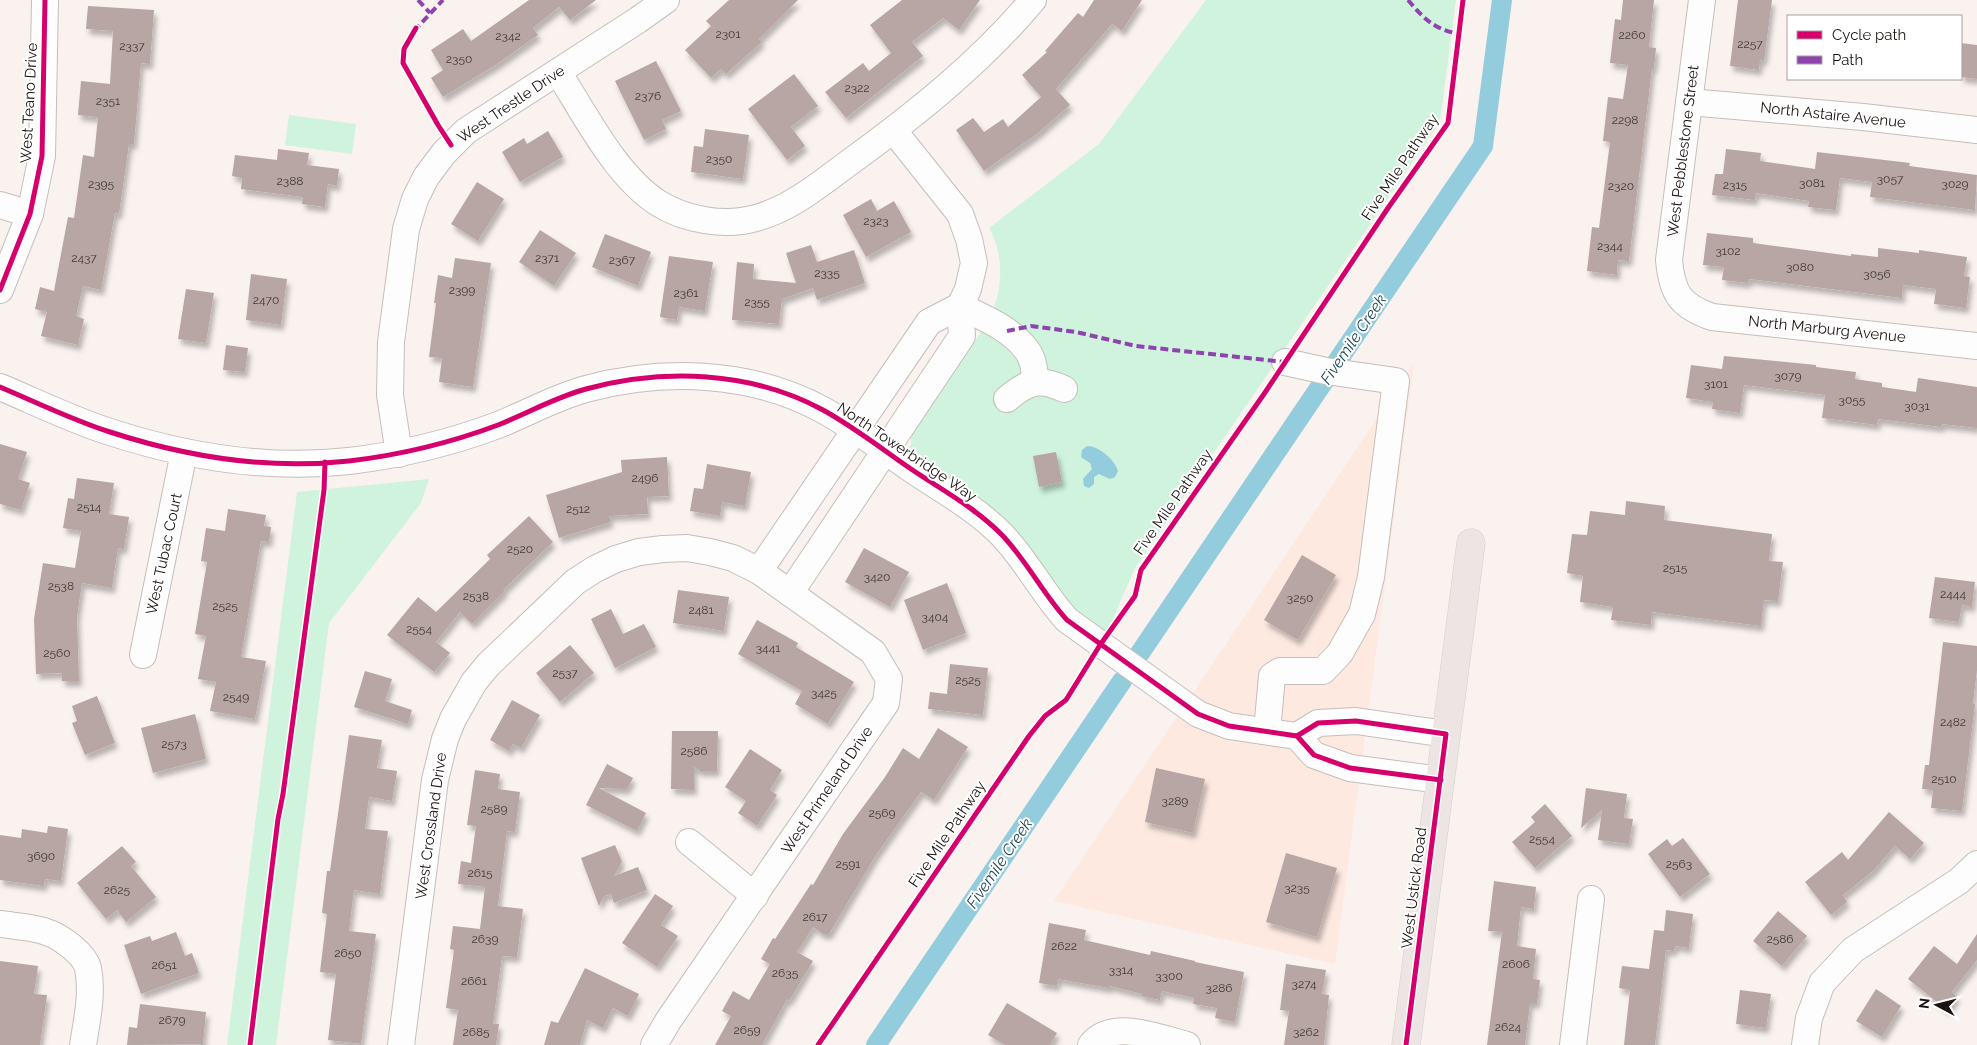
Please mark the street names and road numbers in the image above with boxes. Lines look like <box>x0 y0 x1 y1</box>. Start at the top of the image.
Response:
street label: West Teano Drive <box>17 42 41 164</box>
street label: West Trestle Drive <box>454 61 568 147</box>
street label: West Pebblestone Street <box>1664 64 1702 238</box>
street label: North Astaire Avenue <box>1759 98 1907 132</box>
street label: Five Mile Pathway <box>1358 110 1442 224</box>
street label: North Marburg Avenue <box>1747 312 1907 346</box>
street label: North Towerbridge Way <box>834 399 980 505</box>
street label: Five Mile Pathway <box>1130 446 1216 558</box>
street label: West Tubac Court <box>142 492 186 616</box>
street label: West Primeland Drive <box>778 723 877 857</box>
street label: West Crossland Drive <box>412 751 450 901</box>
street label: Five Mile Pathway <box>905 777 989 891</box>
street label: West Ustick Road <box>1398 826 1430 950</box>

